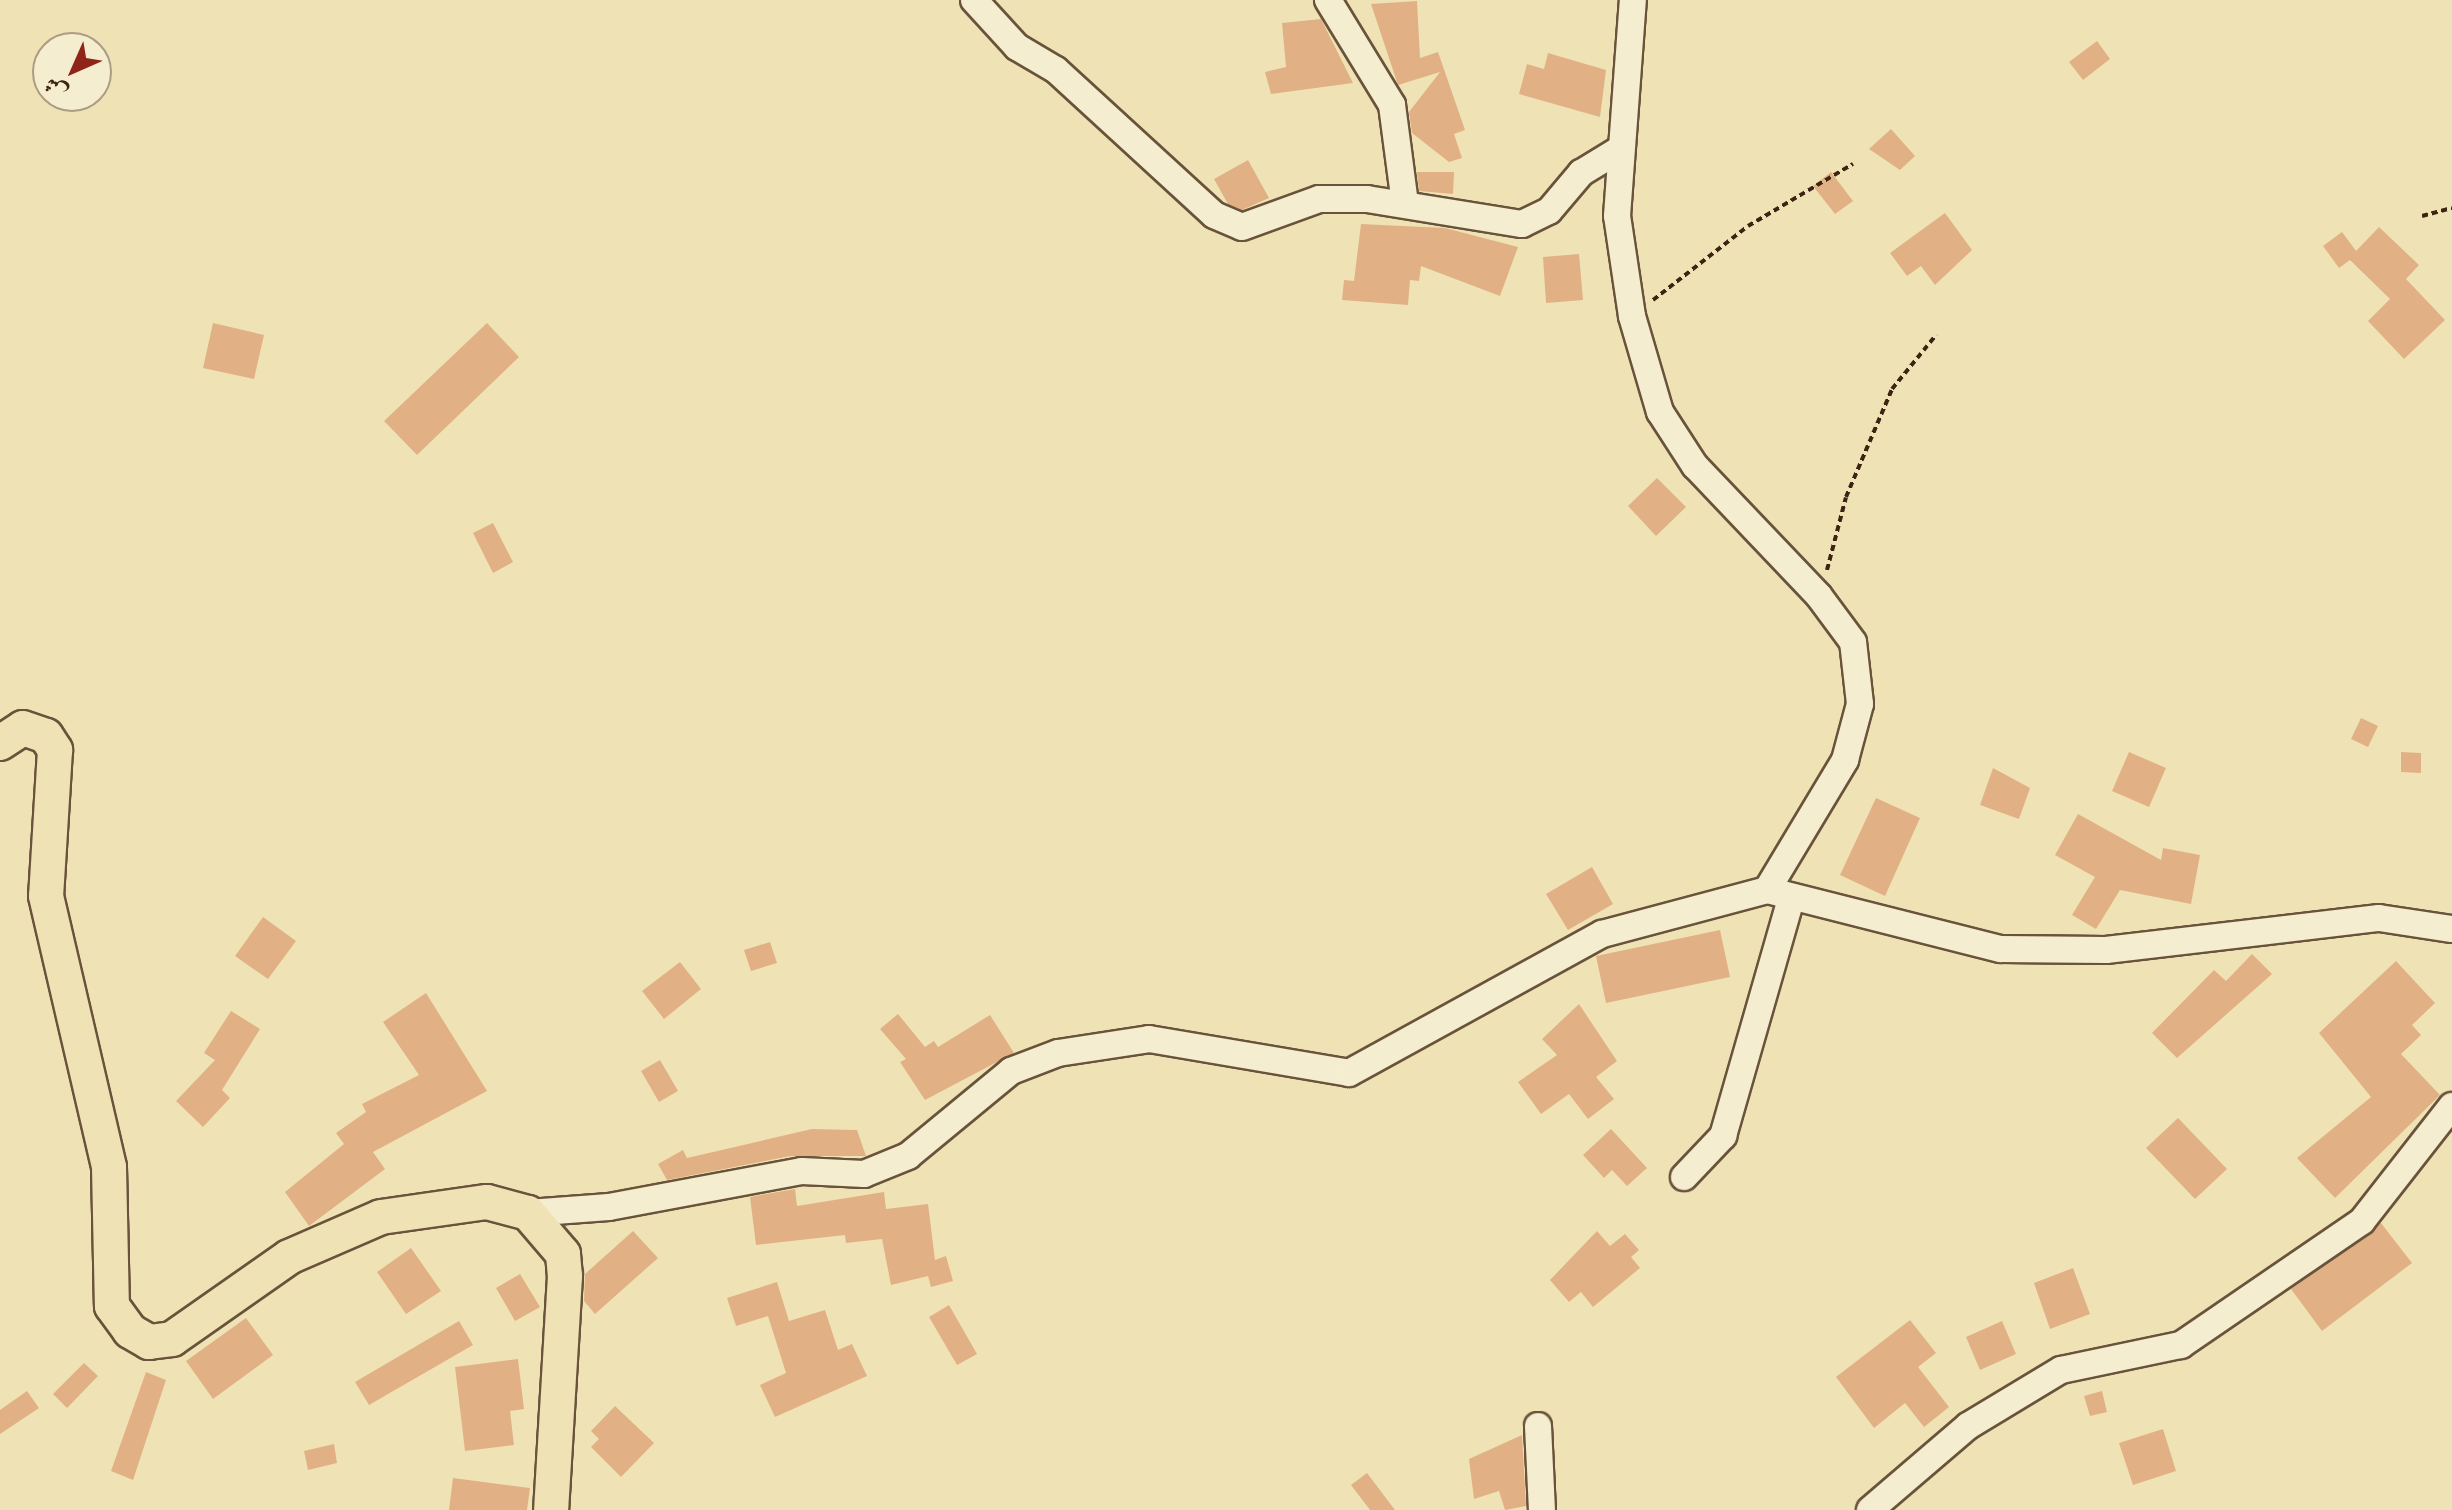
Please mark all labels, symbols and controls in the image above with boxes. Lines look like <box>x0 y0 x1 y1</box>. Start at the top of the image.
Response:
north arrow <box>32 32 112 112</box>
text: ش <box>39 70 74 105</box>

